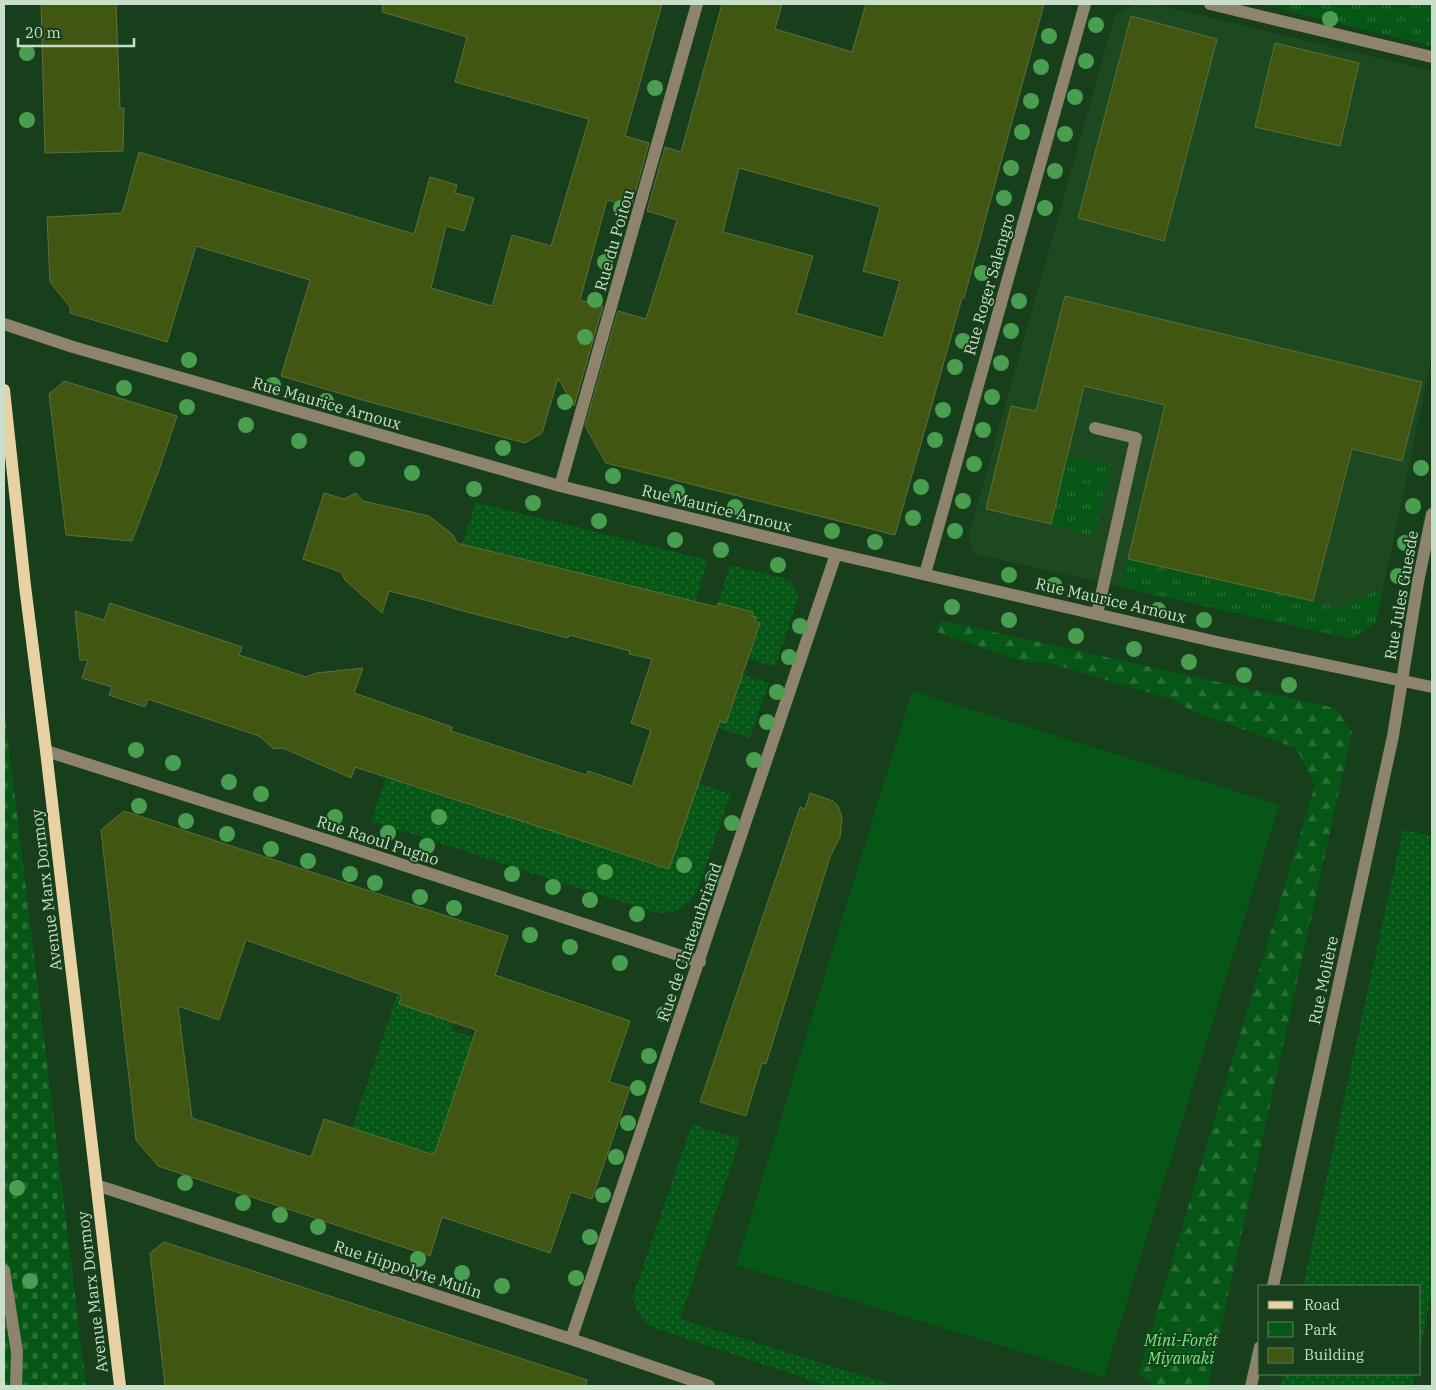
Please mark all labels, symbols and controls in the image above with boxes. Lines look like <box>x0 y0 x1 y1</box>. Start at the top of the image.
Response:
scale bar <box>18 15 134 47</box>
text: 20 m <box>25 23 61 42</box>
street label: Rue du Poitou <box>590 187 638 293</box>
street label: Rue Roger Salengro <box>959 211 1019 357</box>
street label: Rue Maurice Arnoux <box>250 372 404 434</box>
street label: Rue Maurice Arnoux <box>640 480 794 536</box>
street label: Rue Jules Guesde <box>1380 529 1422 661</box>
street label: Rue Maurice Arnoux <box>1034 573 1188 627</box>
street label: Avenue Marx Dormoy <box>26 808 66 972</box>
street label: Rue Raoul Pugno <box>314 811 442 869</box>
street label: Rue de Chateaubriand <box>652 859 726 1024</box>
street label: Rue Molière <box>1304 934 1342 1026</box>
street label: Avenue Marx Dormoy <box>72 1210 112 1374</box>
street label: Rue Hippolyte Mulin <box>331 1236 485 1302</box>
legend <box>1258 1285 1421 1375</box>
text: Road <box>1304 1295 1340 1314</box>
text: Park <box>1304 1320 1337 1339</box>
park label: Mini-Forêt Miyawaki <box>1143 1330 1219 1368</box>
text: Building <box>1304 1345 1364 1364</box>

